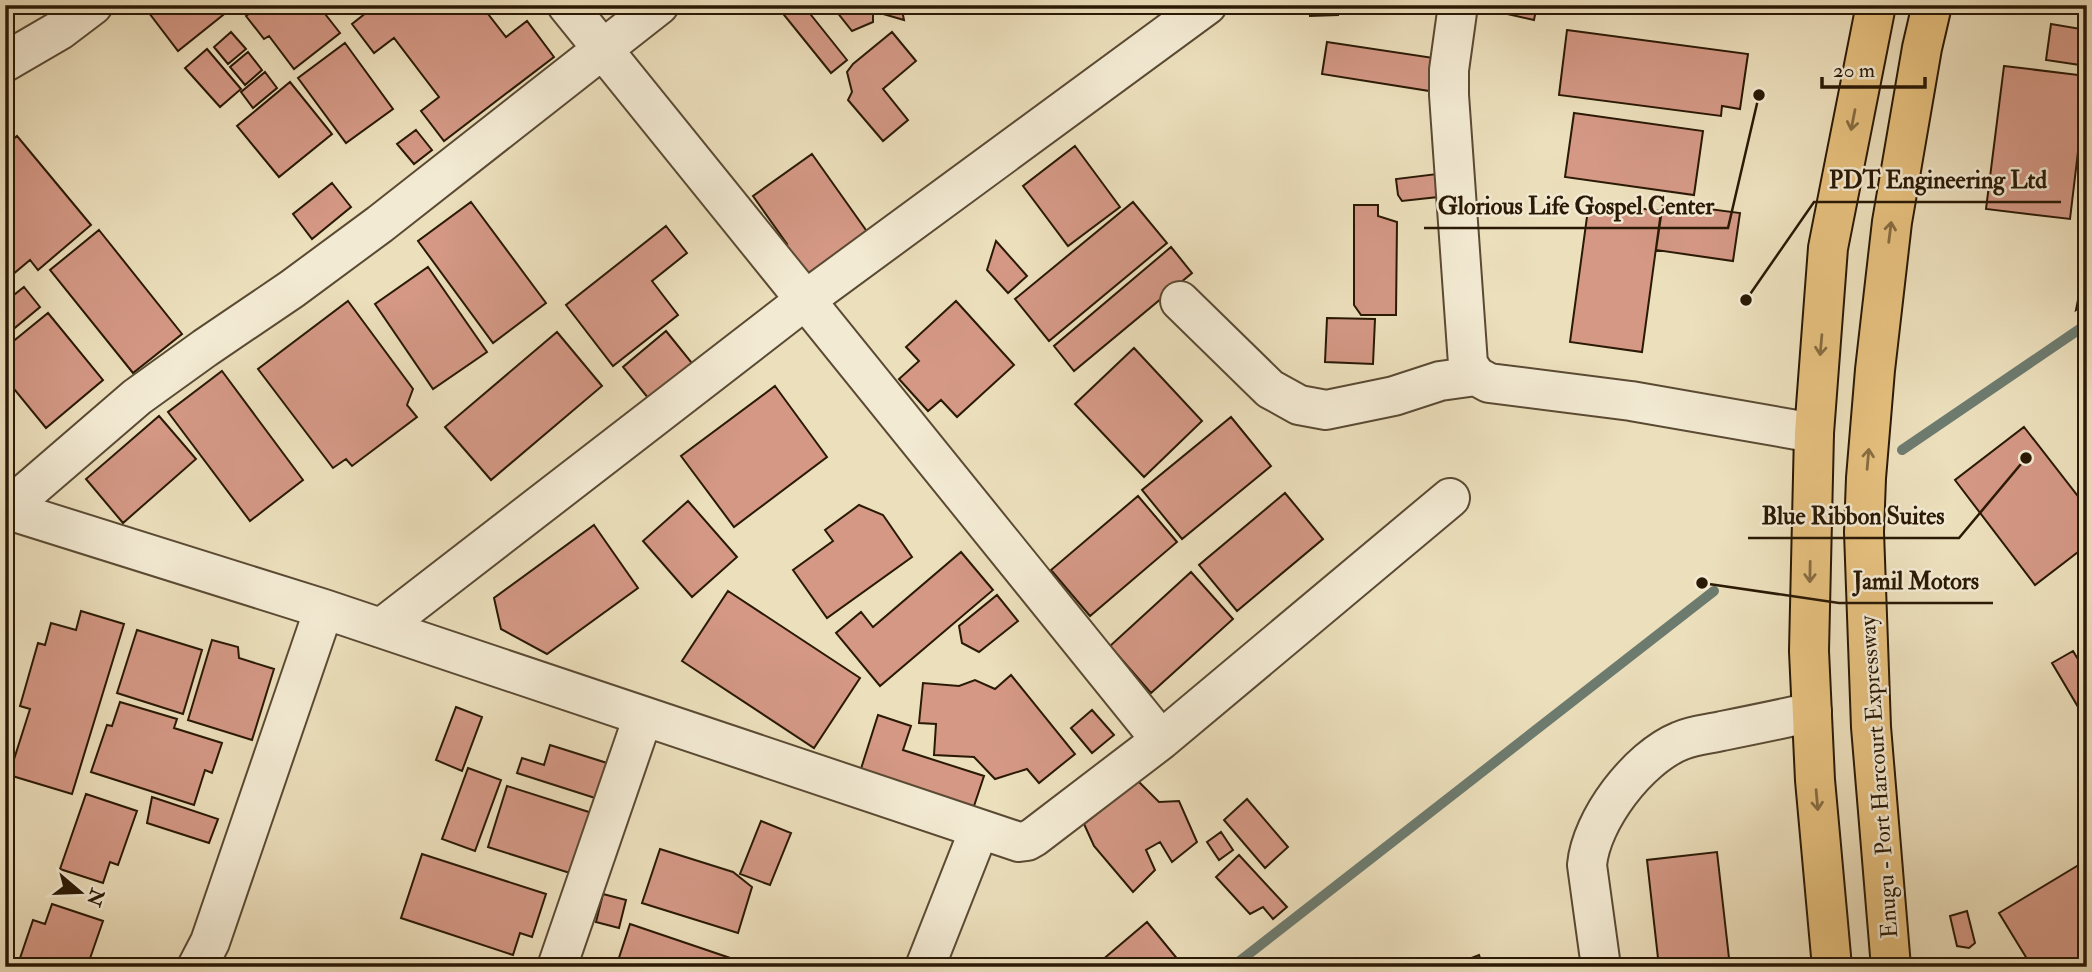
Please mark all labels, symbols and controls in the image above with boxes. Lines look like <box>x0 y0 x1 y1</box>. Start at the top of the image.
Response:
scale bar <box>1822 46 1926 90</box>
text: 20 m <box>1833 57 1875 84</box>
one-way arrow <box>1846 108 1859 131</box>
callout: PDT Engineering Ltd <box>1814 157 2061 202</box>
text: PDT Engineering Ltd <box>1829 165 2047 196</box>
callout: Glorious Life Gospel Center <box>1424 183 1728 228</box>
text: Glorious Life Gospel Center <box>1438 191 1715 222</box>
one-way arrow <box>1884 221 1897 244</box>
one-way arrow <box>1814 333 1827 356</box>
one-way arrow <box>1862 448 1875 470</box>
callout: Blue Ribbon Suites <box>1748 493 1959 538</box>
text: Blue Ribbon Suites <box>1761 501 1945 532</box>
callout: Jamil Motors <box>1839 558 1993 603</box>
one-way arrow <box>1803 561 1817 584</box>
text: Jamil Motors <box>1852 566 1979 597</box>
street label: Enugu - Port Harcourt Expressway <box>1853 614 1905 939</box>
one-way arrow <box>1811 788 1824 810</box>
north arrow <box>46 856 116 926</box>
text: N <box>81 884 110 910</box>

